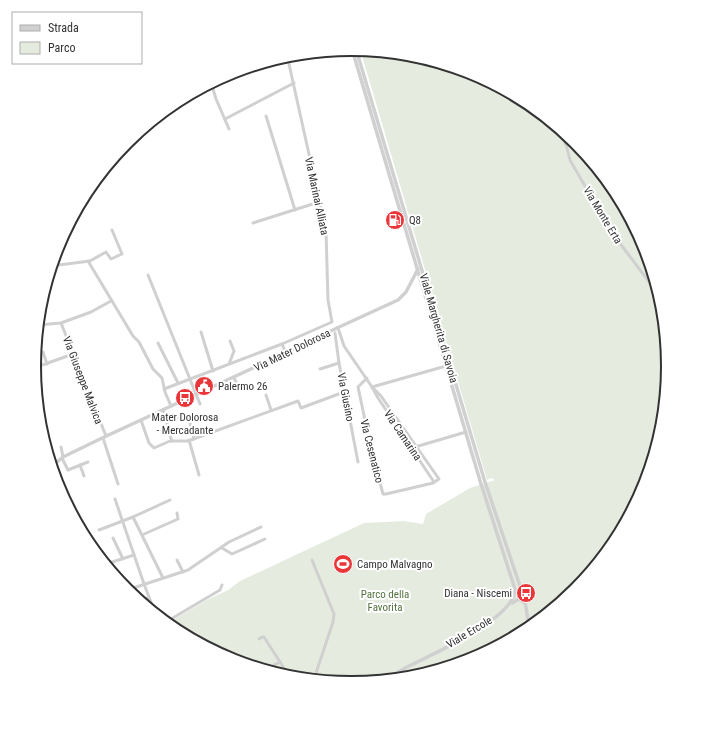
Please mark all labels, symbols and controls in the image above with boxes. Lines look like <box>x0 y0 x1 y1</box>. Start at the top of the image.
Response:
legend <box>12 12 142 64</box>
text: Strada <box>48 21 79 35</box>
text: Parco <box>48 41 75 55</box>
street label: Via Marinai Alliata <box>302 156 331 236</box>
street label: Via Monte Erta <box>580 184 625 246</box>
fuel station icon: Q8 <box>384 209 406 231</box>
place label: Q8 <box>409 214 421 227</box>
street label: Viale Margherita di Savoia <box>417 272 460 384</box>
street label: Via Mater Dolorosa <box>252 326 332 375</box>
street label: Via Giuseppe Malvica <box>60 334 105 426</box>
street label: Via Giusino <box>334 372 357 423</box>
public building icon: Palermo 26 <box>193 375 215 397</box>
place label: Palermo 26 <box>218 380 268 393</box>
bus stop icon: Mater Dolorosa - Mercadante <box>174 387 196 409</box>
street label: Via Camarina <box>381 408 424 463</box>
place label: Mater Dolorosa - Mercadante <box>152 411 218 437</box>
street label: Via Cesenatico <box>357 418 386 485</box>
sports icon: Campo Malvagno <box>332 553 354 575</box>
place label: Campo Malvagno <box>357 558 433 571</box>
bus stop icon: Diana - Niscemi <box>515 582 537 604</box>
place label: Diana - Niscemi <box>444 587 512 600</box>
park label: Parco della Favorita <box>361 588 409 614</box>
street label: Viale Ercole <box>444 614 495 651</box>

